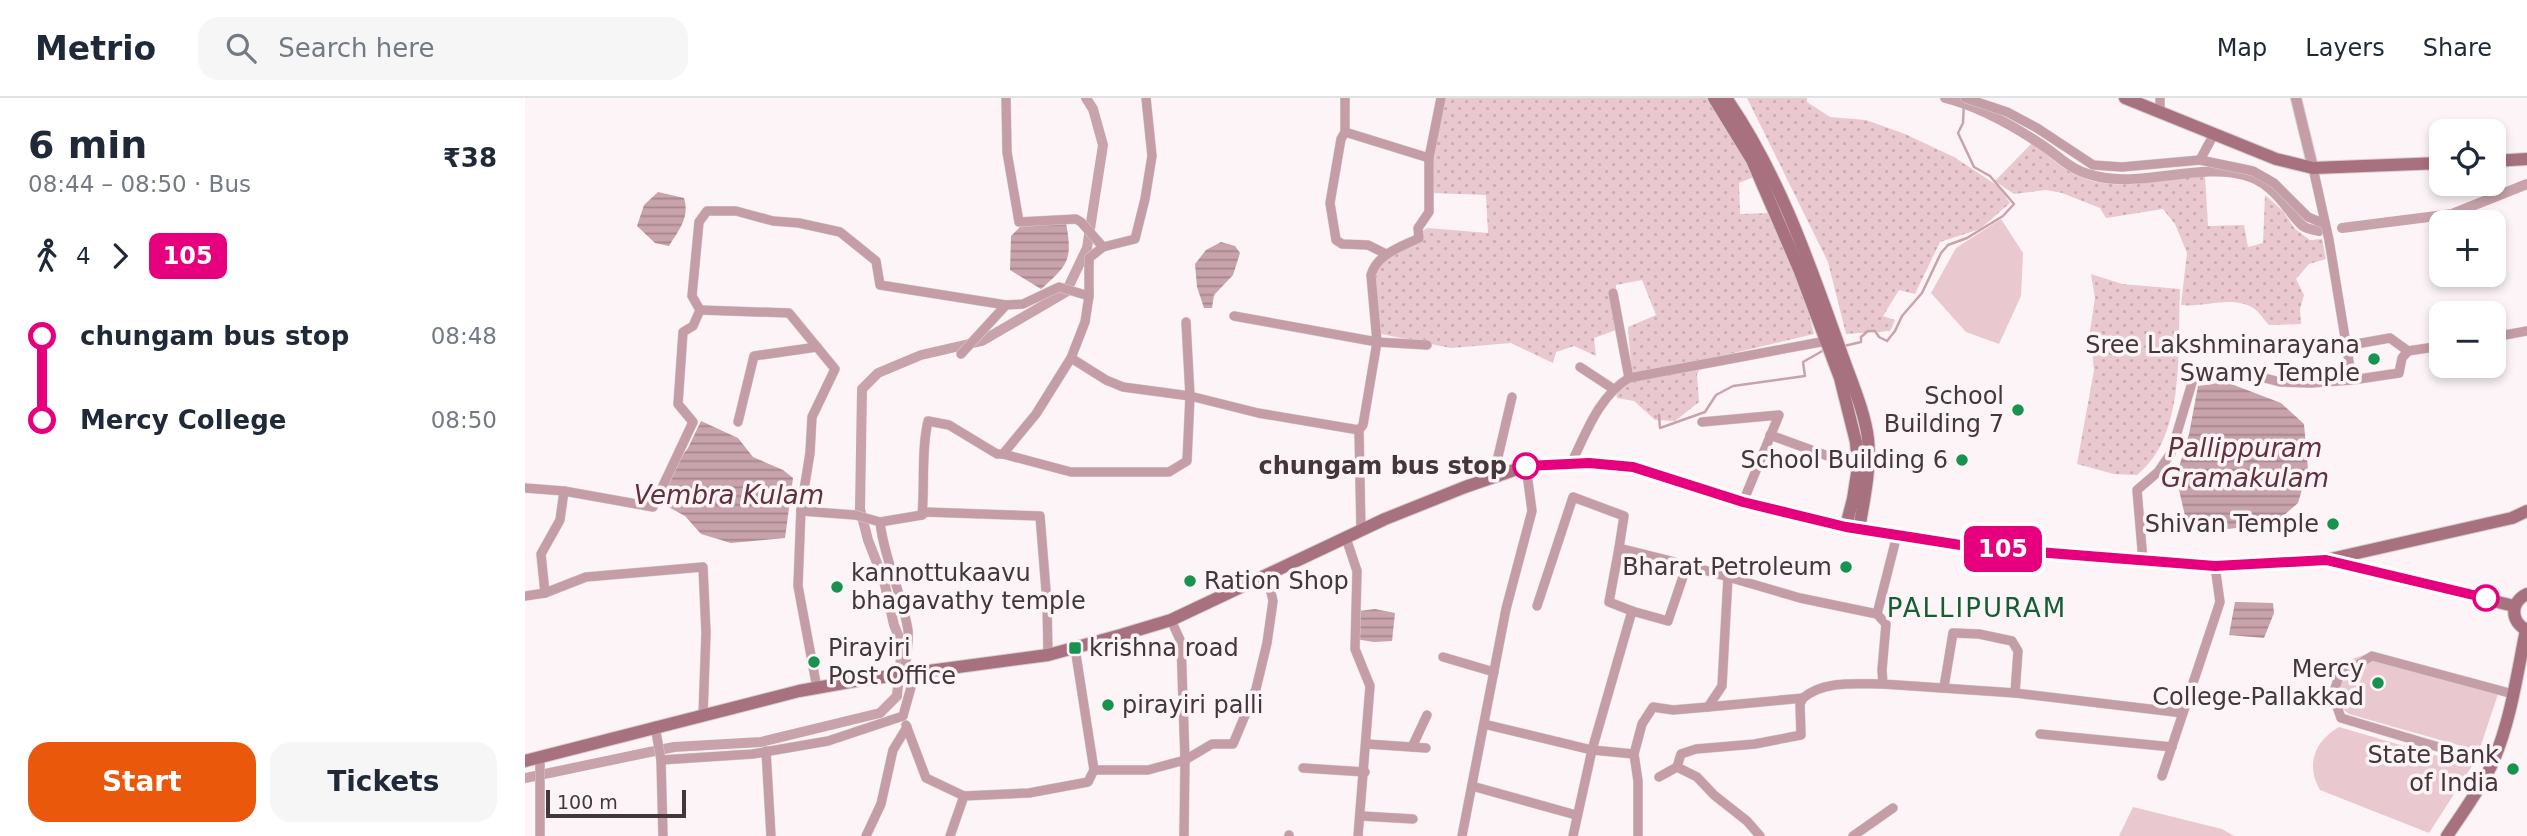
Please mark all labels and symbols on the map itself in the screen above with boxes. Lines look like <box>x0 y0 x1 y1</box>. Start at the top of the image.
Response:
place label: Sree Lakshminarayana Swamy Temple <box>2085 331 2360 387</box>
marker: Sree Lakshminarayana Swamy Temple <box>2366 351 2382 367</box>
place label: School Building 7 <box>1884 382 2004 438</box>
marker: School Building 7 <box>2010 402 2026 418</box>
water label: Pallippuram Gramakulam <box>2161 433 2329 493</box>
place label: School Building 6 <box>1740 446 1948 474</box>
place label: chungam bus stop <box>1258 452 1507 480</box>
marker: School Building 6 <box>1954 452 1970 468</box>
marker: chungam bus stop <box>1513 453 1539 479</box>
water label: Vembra Kulam <box>634 480 824 510</box>
place label: Shivan Temple <box>2145 510 2319 538</box>
marker: Shivan Temple <box>2325 516 2341 532</box>
line badge: 105 <box>1963 526 2043 572</box>
place label: Bharat Petroleum <box>1622 553 1832 581</box>
place label: kannottukaavu bhagavathy temple <box>851 559 1086 615</box>
marker: Bharat Petroleum <box>1838 559 1854 575</box>
place label: Ration Shop <box>1204 567 1349 595</box>
marker: Ration Shop <box>1182 573 1198 589</box>
marker: kannottukaavu bhagavathy temple <box>829 579 845 595</box>
unlabelled marker <box>2473 585 2499 611</box>
district label: PALLIPURAM <box>1887 593 2067 623</box>
place label: Pirayiri Post Office <box>828 634 956 690</box>
place label: krishna road <box>1089 634 1239 662</box>
marker: krishna road <box>1067 640 1083 656</box>
marker: Pirayiri Post Office <box>806 654 822 670</box>
place label: Mercy College-Pallakkad <box>2152 655 2364 711</box>
marker: Mercy College-Pallakkad <box>2370 675 2386 691</box>
place label: pirayiri palli <box>1122 691 1263 719</box>
marker: pirayiri palli <box>1100 697 1116 713</box>
place label: State Bank of India <box>2368 741 2499 797</box>
marker: State Bank of India <box>2505 761 2521 777</box>
scale bar <box>546 787 686 819</box>

